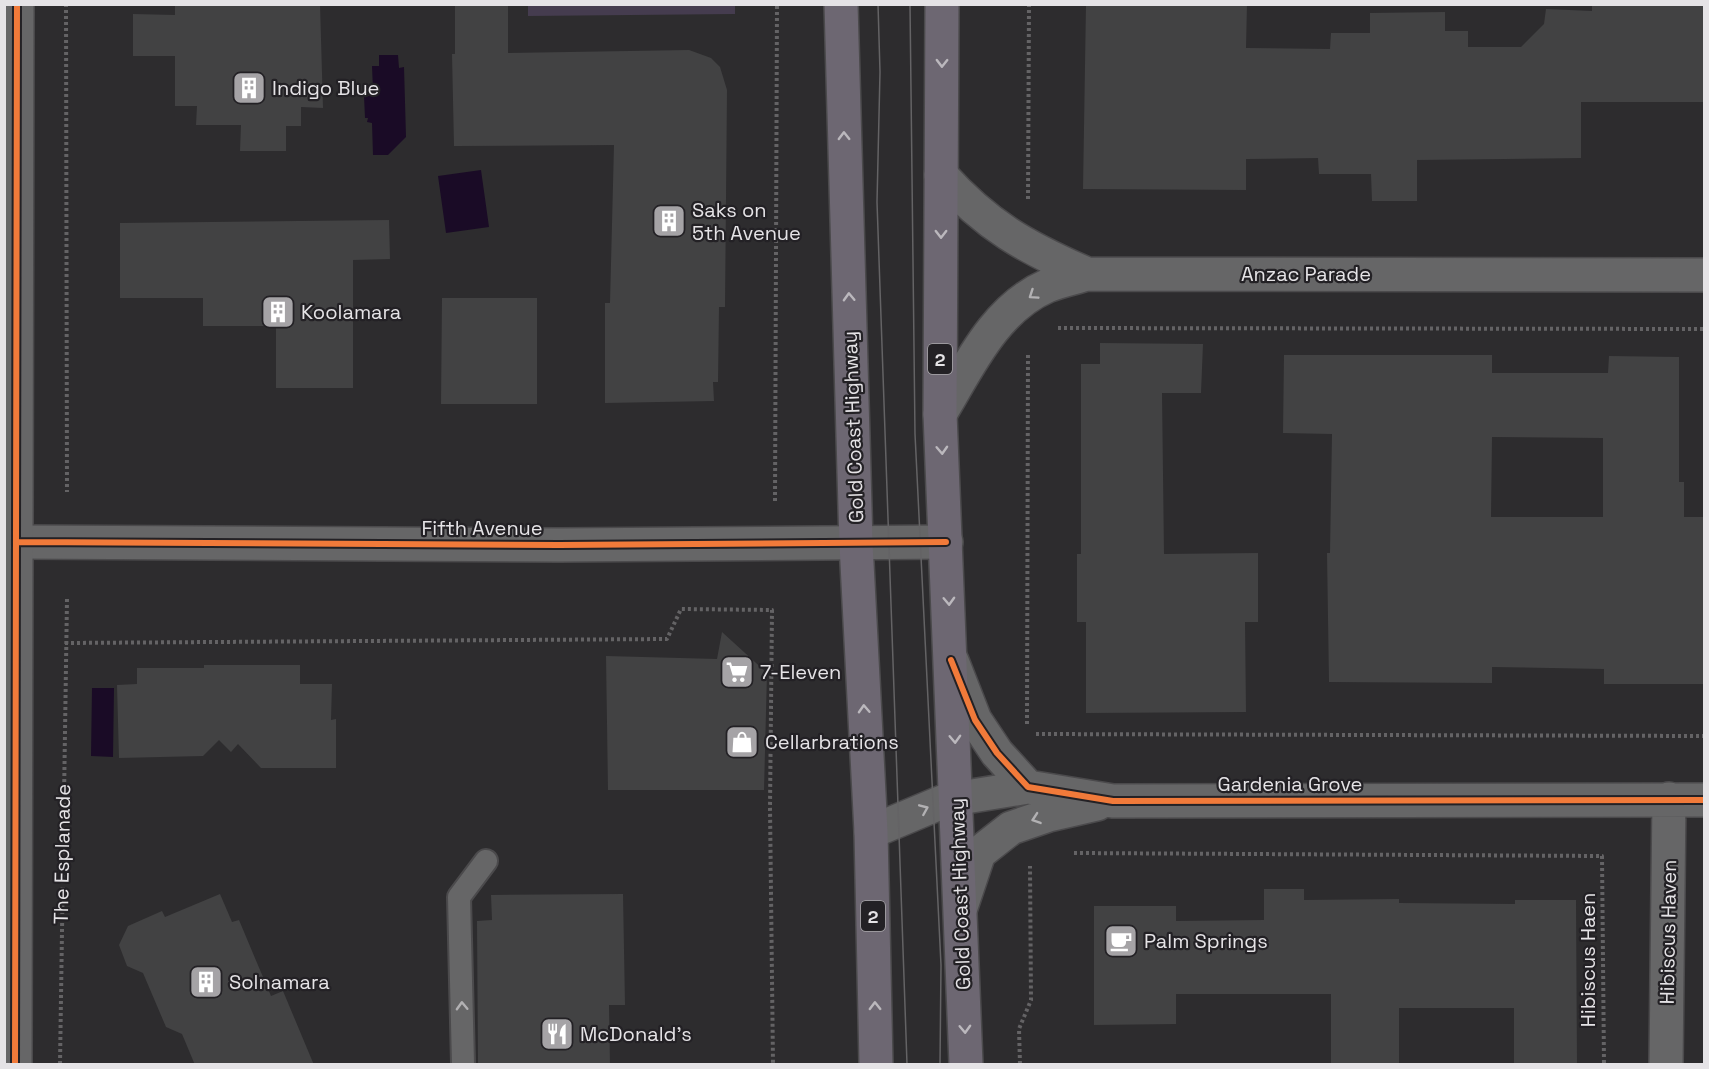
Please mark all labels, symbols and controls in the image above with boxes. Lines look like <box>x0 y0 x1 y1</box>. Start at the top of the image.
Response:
one-way arrow <box>936 58 948 67</box>
building icon: Indigo Blue <box>231 70 267 106</box>
place label: Indigo Blue <box>272 75 379 101</box>
one-way arrow <box>838 132 850 141</box>
place label: Saks on 5th Avenue <box>692 197 801 246</box>
building icon: Saks on 5th Avenue <box>651 203 687 239</box>
one-way arrow <box>935 229 947 238</box>
street label: Anzac Parade <box>1241 261 1371 287</box>
one-way arrow <box>1029 288 1040 299</box>
one-way arrow <box>842 292 855 301</box>
building icon: Koolamara <box>260 294 296 330</box>
place label: Koolamara <box>301 299 401 325</box>
street label: Gold Coast Highway <box>837 331 869 523</box>
road number: 2 <box>928 344 952 374</box>
one-way arrow <box>935 445 948 454</box>
street label: Fifth Avenue <box>421 515 543 541</box>
one-way arrow <box>942 596 955 605</box>
supermarket icon: 7-Eleven <box>719 654 755 690</box>
place label: 7-Eleven <box>760 659 841 685</box>
one-way arrow <box>858 705 871 714</box>
shop icon: Cellarbrations <box>724 724 760 760</box>
place label: Cellarbrations <box>765 729 899 755</box>
one-way arrow <box>948 735 961 744</box>
street label: Gardenia Grove <box>1218 771 1362 797</box>
street label: The Esplanade <box>48 784 76 924</box>
street label: Gold Coast Highway <box>944 798 976 990</box>
one-way arrow <box>918 804 929 816</box>
one-way arrow <box>1031 812 1042 825</box>
street label: Hibiscus Haven <box>1654 859 1682 1005</box>
street label: Hibiscus Haen <box>1575 893 1601 1027</box>
road number: 2 <box>861 901 885 931</box>
cafe icon: Palm Springs <box>1103 923 1139 959</box>
place label: Palm Springs <box>1144 928 1268 954</box>
building icon: Solnamara <box>188 964 224 1000</box>
place label: Solnamara <box>229 969 330 995</box>
one-way arrow <box>456 1002 468 1011</box>
one-way arrow <box>869 1002 881 1011</box>
restaurant icon: McDonald's <box>539 1016 575 1052</box>
place label: McDonald's <box>580 1021 692 1047</box>
one-way arrow <box>959 1024 971 1033</box>

